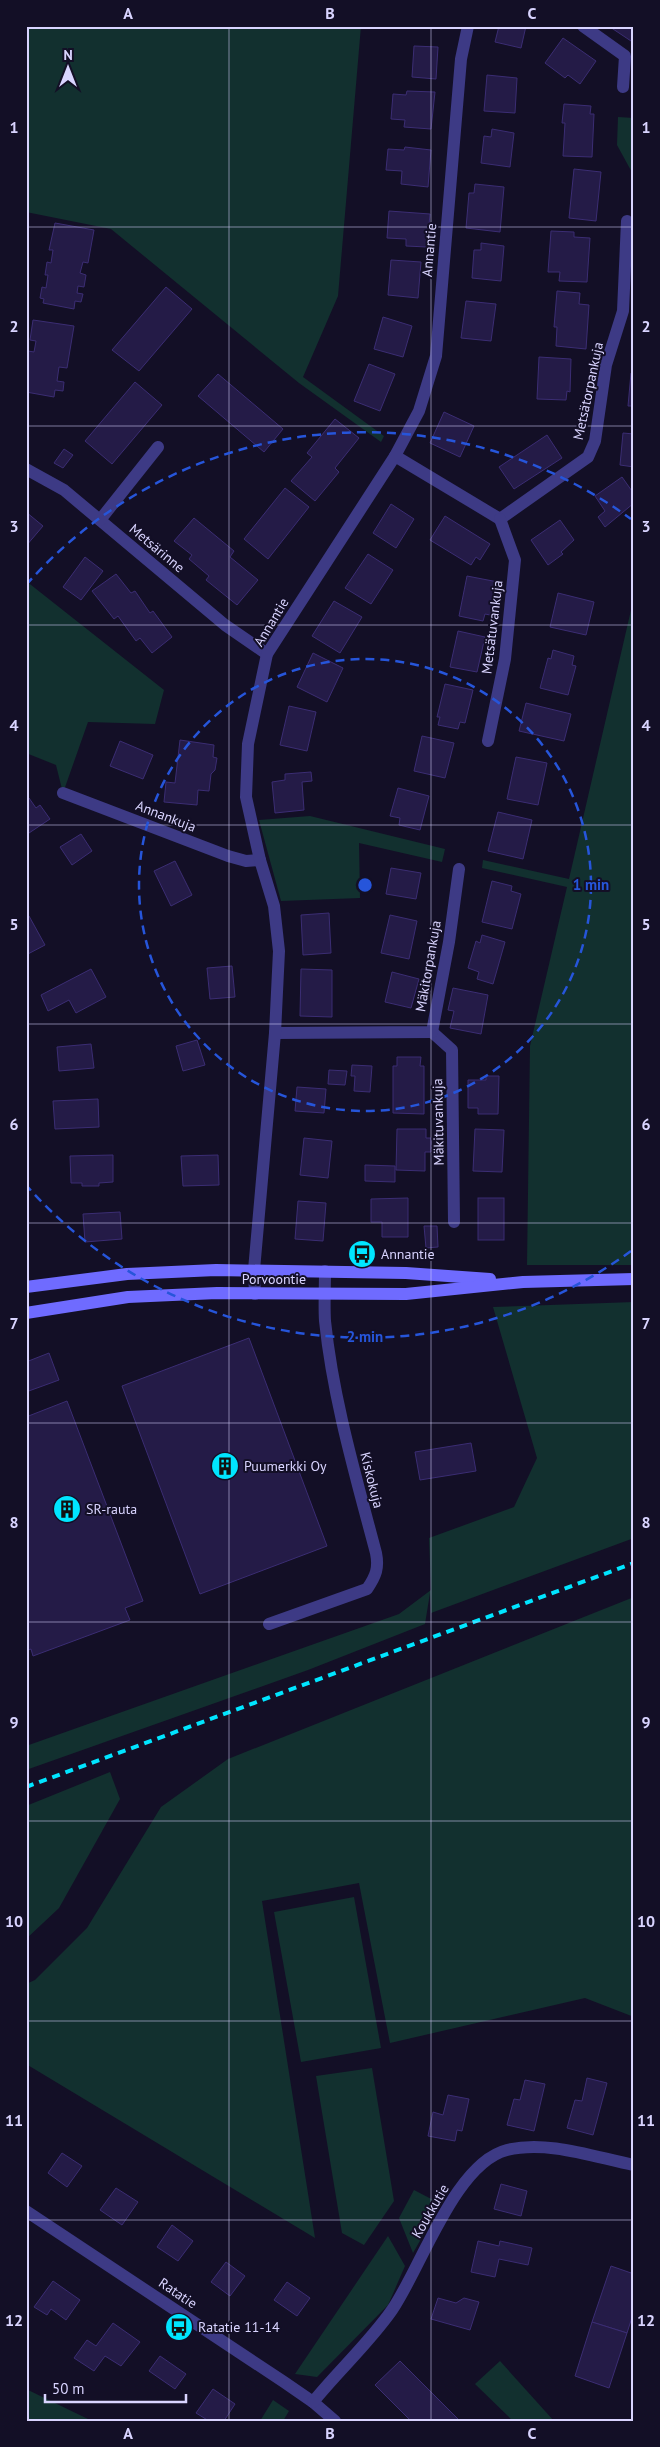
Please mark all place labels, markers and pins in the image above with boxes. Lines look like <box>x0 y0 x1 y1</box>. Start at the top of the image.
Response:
centre of rings <box>356 876 374 894</box>
bus stop icon: Annantie <box>347 1239 377 1269</box>
place label: Annantie <box>381 1245 435 1263</box>
building icon: Puumerkki Oy <box>210 1451 240 1481</box>
place label: Puumerkki Oy <box>244 1457 327 1475</box>
building icon: SR-rauta <box>52 1494 82 1524</box>
place label: SR-rauta <box>86 1500 137 1518</box>
bus stop icon: Ratatie 11-14 <box>164 2312 194 2342</box>
place label: Ratatie 11-14 <box>198 2318 280 2336</box>

